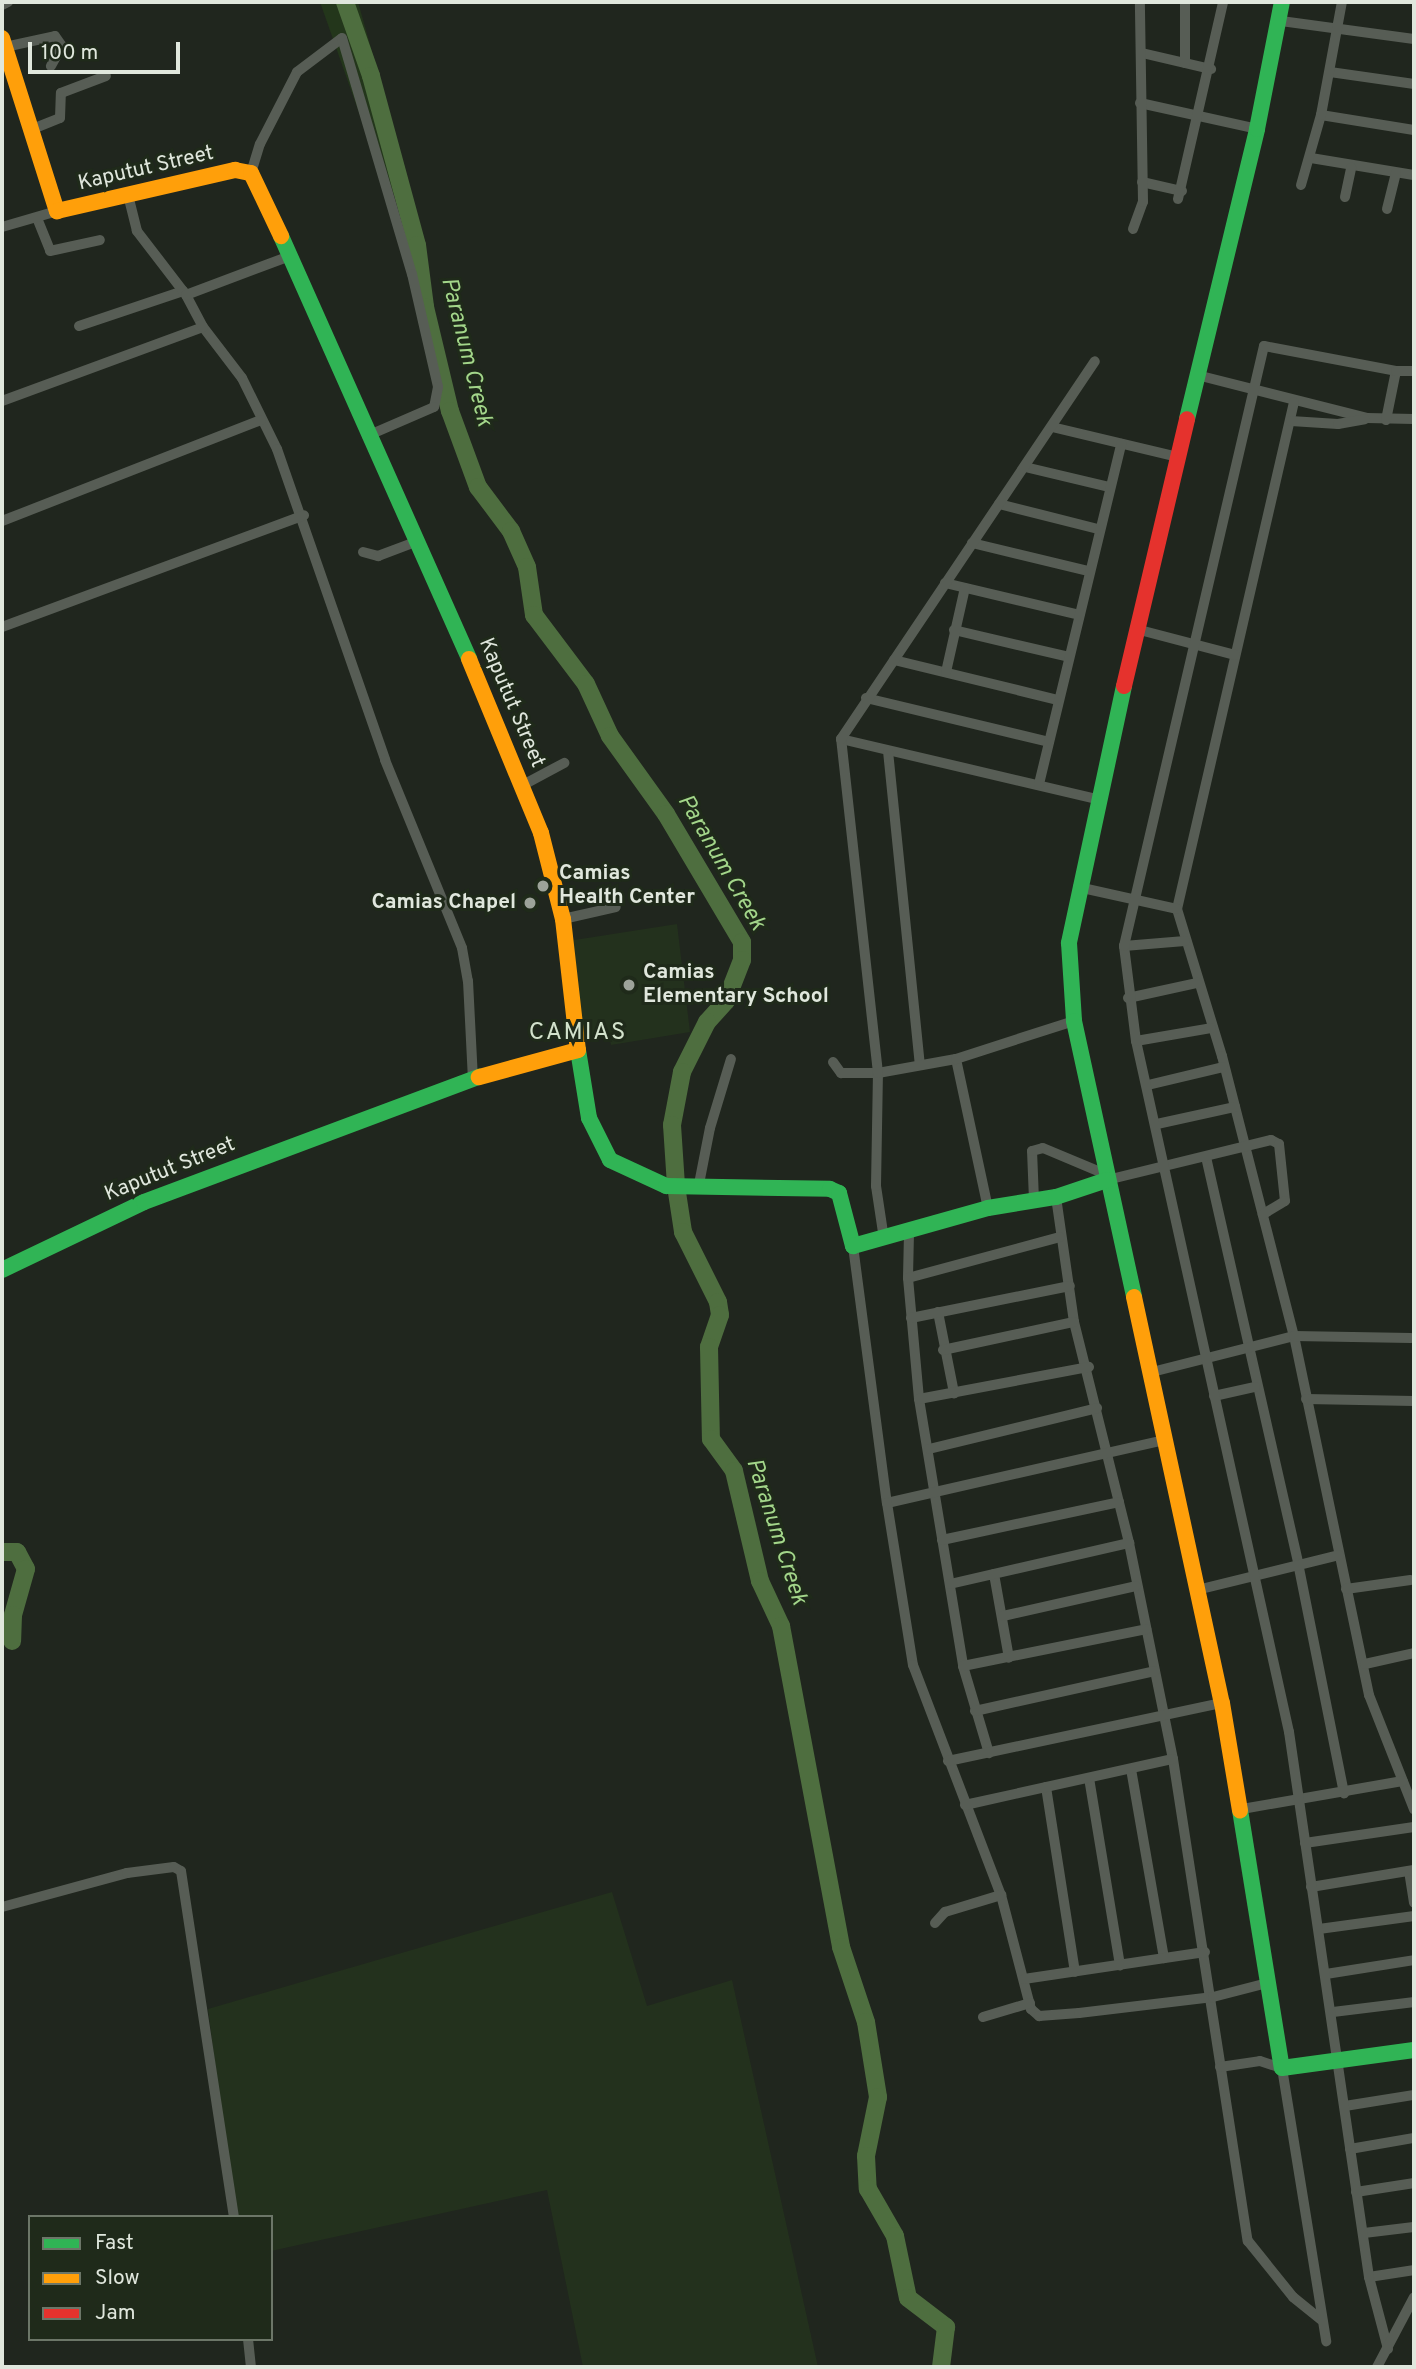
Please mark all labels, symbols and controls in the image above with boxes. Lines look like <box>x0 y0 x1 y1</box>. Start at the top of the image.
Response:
scale bar <box>32 28 184 72</box>
text: 100 m <box>41 40 98 67</box>
street label: Kaputut Street <box>76 141 216 197</box>
water label: Paranum Creek <box>433 275 497 429</box>
street label: Kaputut Street <box>472 634 550 772</box>
water label: Paranum Creek <box>670 790 770 936</box>
place label: Camias Health Center <box>559 861 695 911</box>
marker: Camias Health Center <box>533 876 553 896</box>
place label: Camias Chapel <box>371 890 516 916</box>
marker: Camias Chapel <box>522 895 538 911</box>
place label: Camias Elementary School <box>643 960 829 1010</box>
marker: Camias Elementary School <box>621 977 637 993</box>
district label: CAMIAS <box>529 1020 627 1048</box>
street label: Kaputut Street <box>101 1132 239 1208</box>
water label: Paranum Creek <box>738 1455 812 1609</box>
legend <box>28 2215 273 2341</box>
text: Fast <box>95 2230 134 2257</box>
text: Slow <box>95 2265 140 2292</box>
text: Jam <box>95 2300 136 2327</box>

